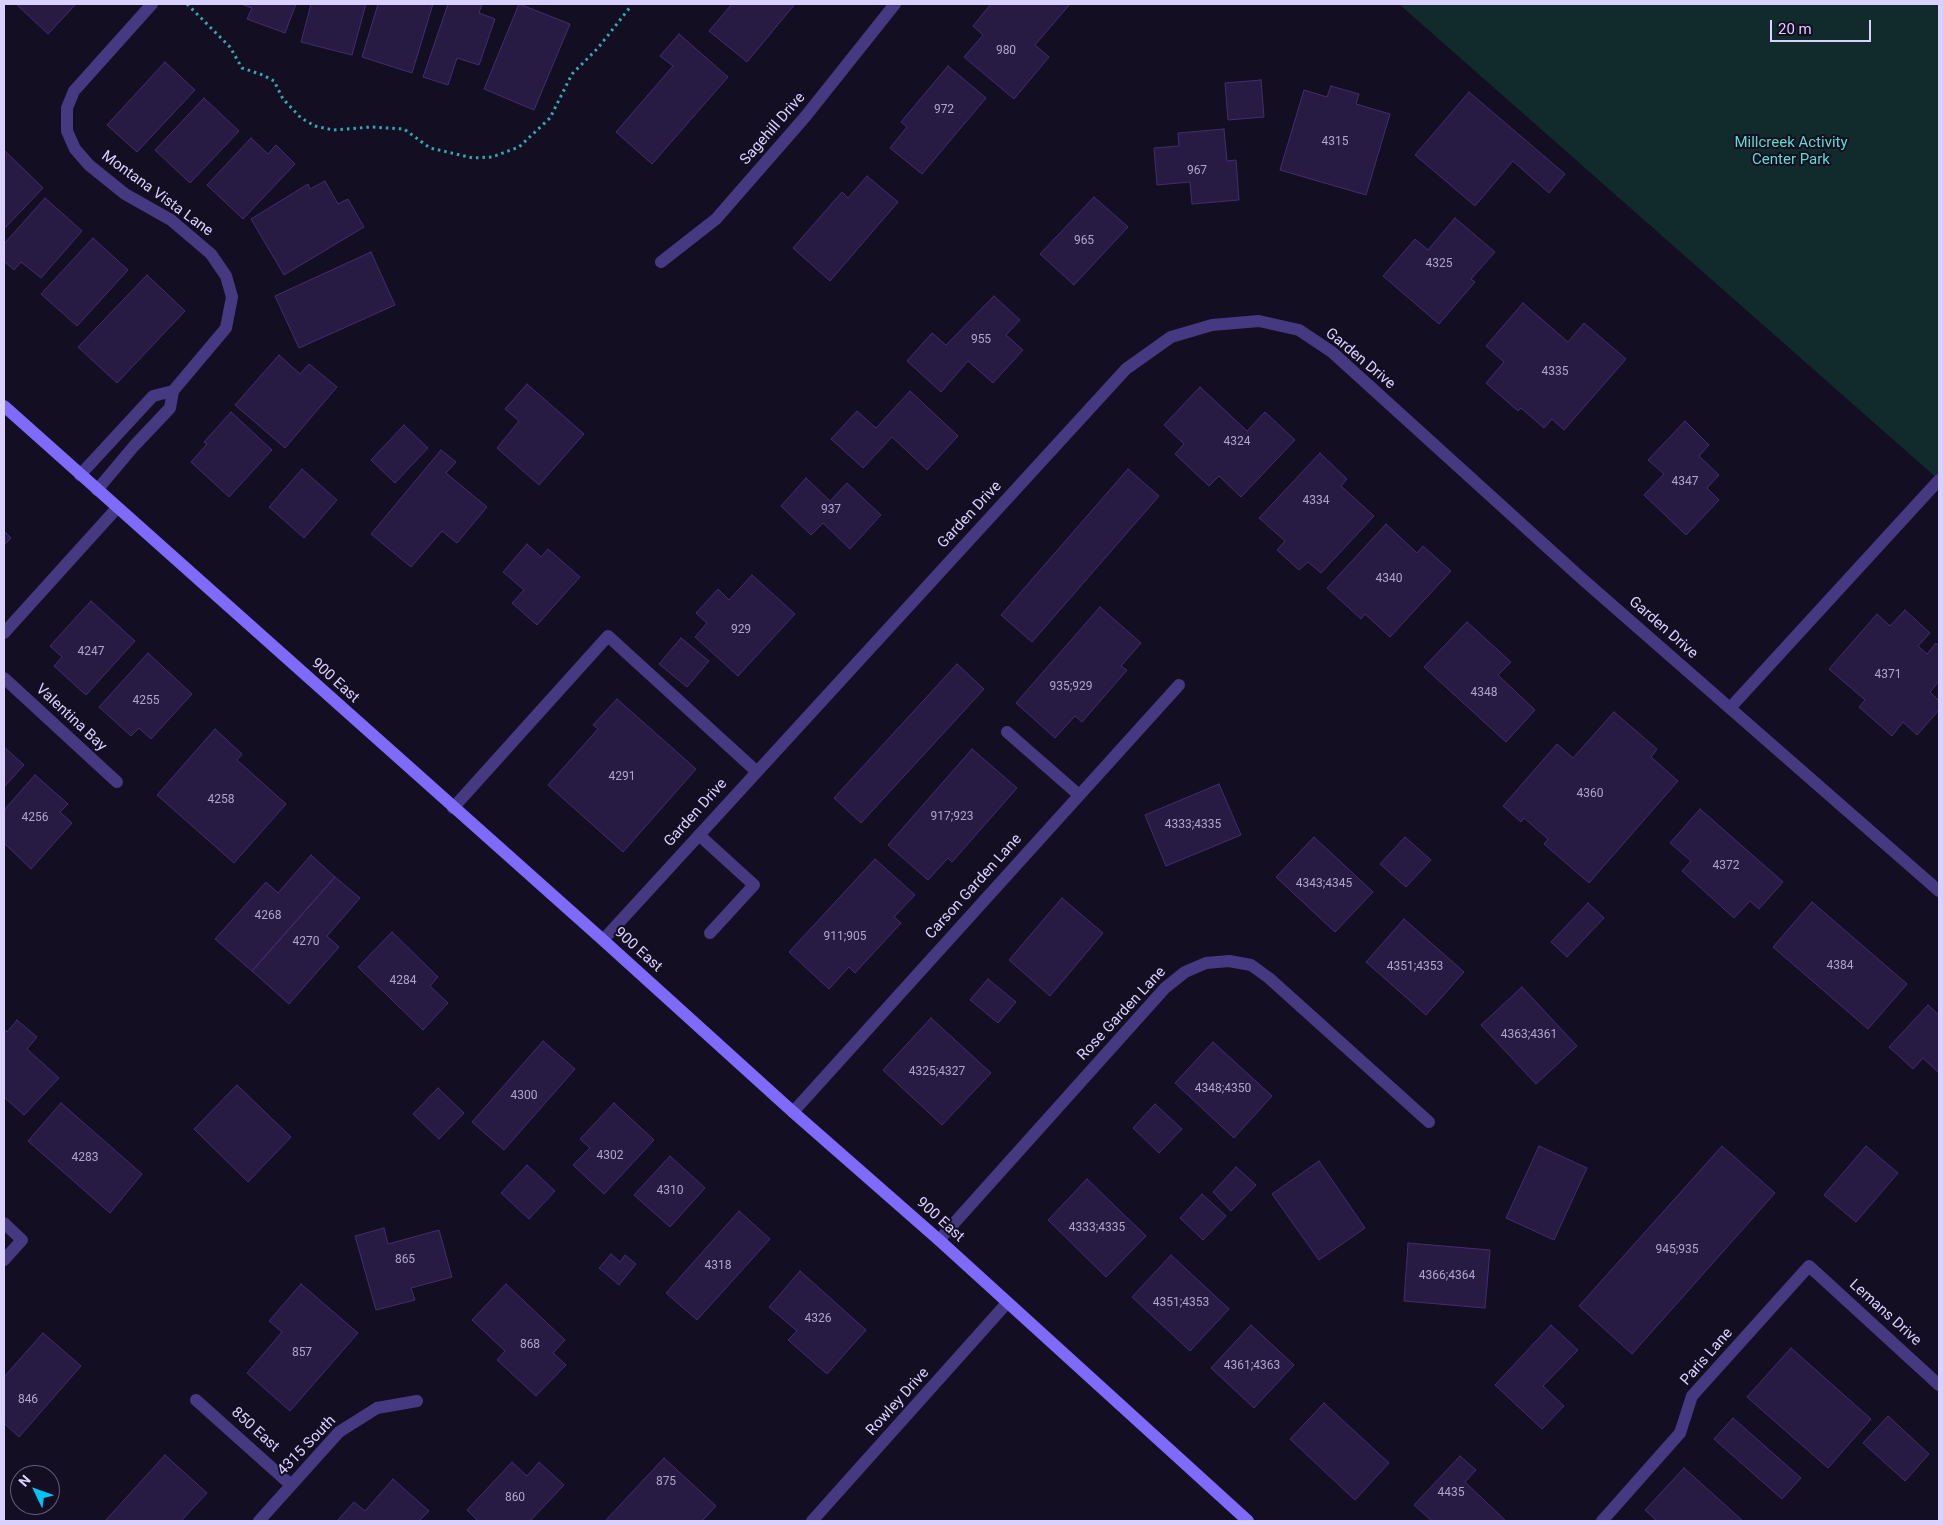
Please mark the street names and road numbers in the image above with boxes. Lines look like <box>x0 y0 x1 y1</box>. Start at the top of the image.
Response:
street label: Sagehill Drive <box>737 89 809 169</box>
street label: Montana Vista Lane <box>98 148 216 240</box>
street label: Garden Drive <box>1321 325 1399 393</box>
street label: Garden Drive <box>934 478 1006 552</box>
street label: Garden Drive <box>1625 593 1701 663</box>
street label: 900 East <box>307 655 363 707</box>
street label: Valentina Bay <box>32 681 110 755</box>
street label: Garden Drive <box>661 775 731 851</box>
street label: Carson Garden Lane <box>922 831 1026 943</box>
street label: 900 East <box>610 924 666 976</box>
street label: Rose Garden Lane <box>1074 963 1170 1065</box>
street label: 900 East <box>912 1194 968 1246</box>
street label: Lemans Drive <box>1845 1276 1925 1350</box>
street label: Paris Lane <box>1677 1325 1737 1389</box>
street label: Rowley Drive <box>863 1364 933 1440</box>
street label: 850 East <box>227 1404 283 1456</box>
street label: 4315 South <box>274 1412 340 1480</box>

